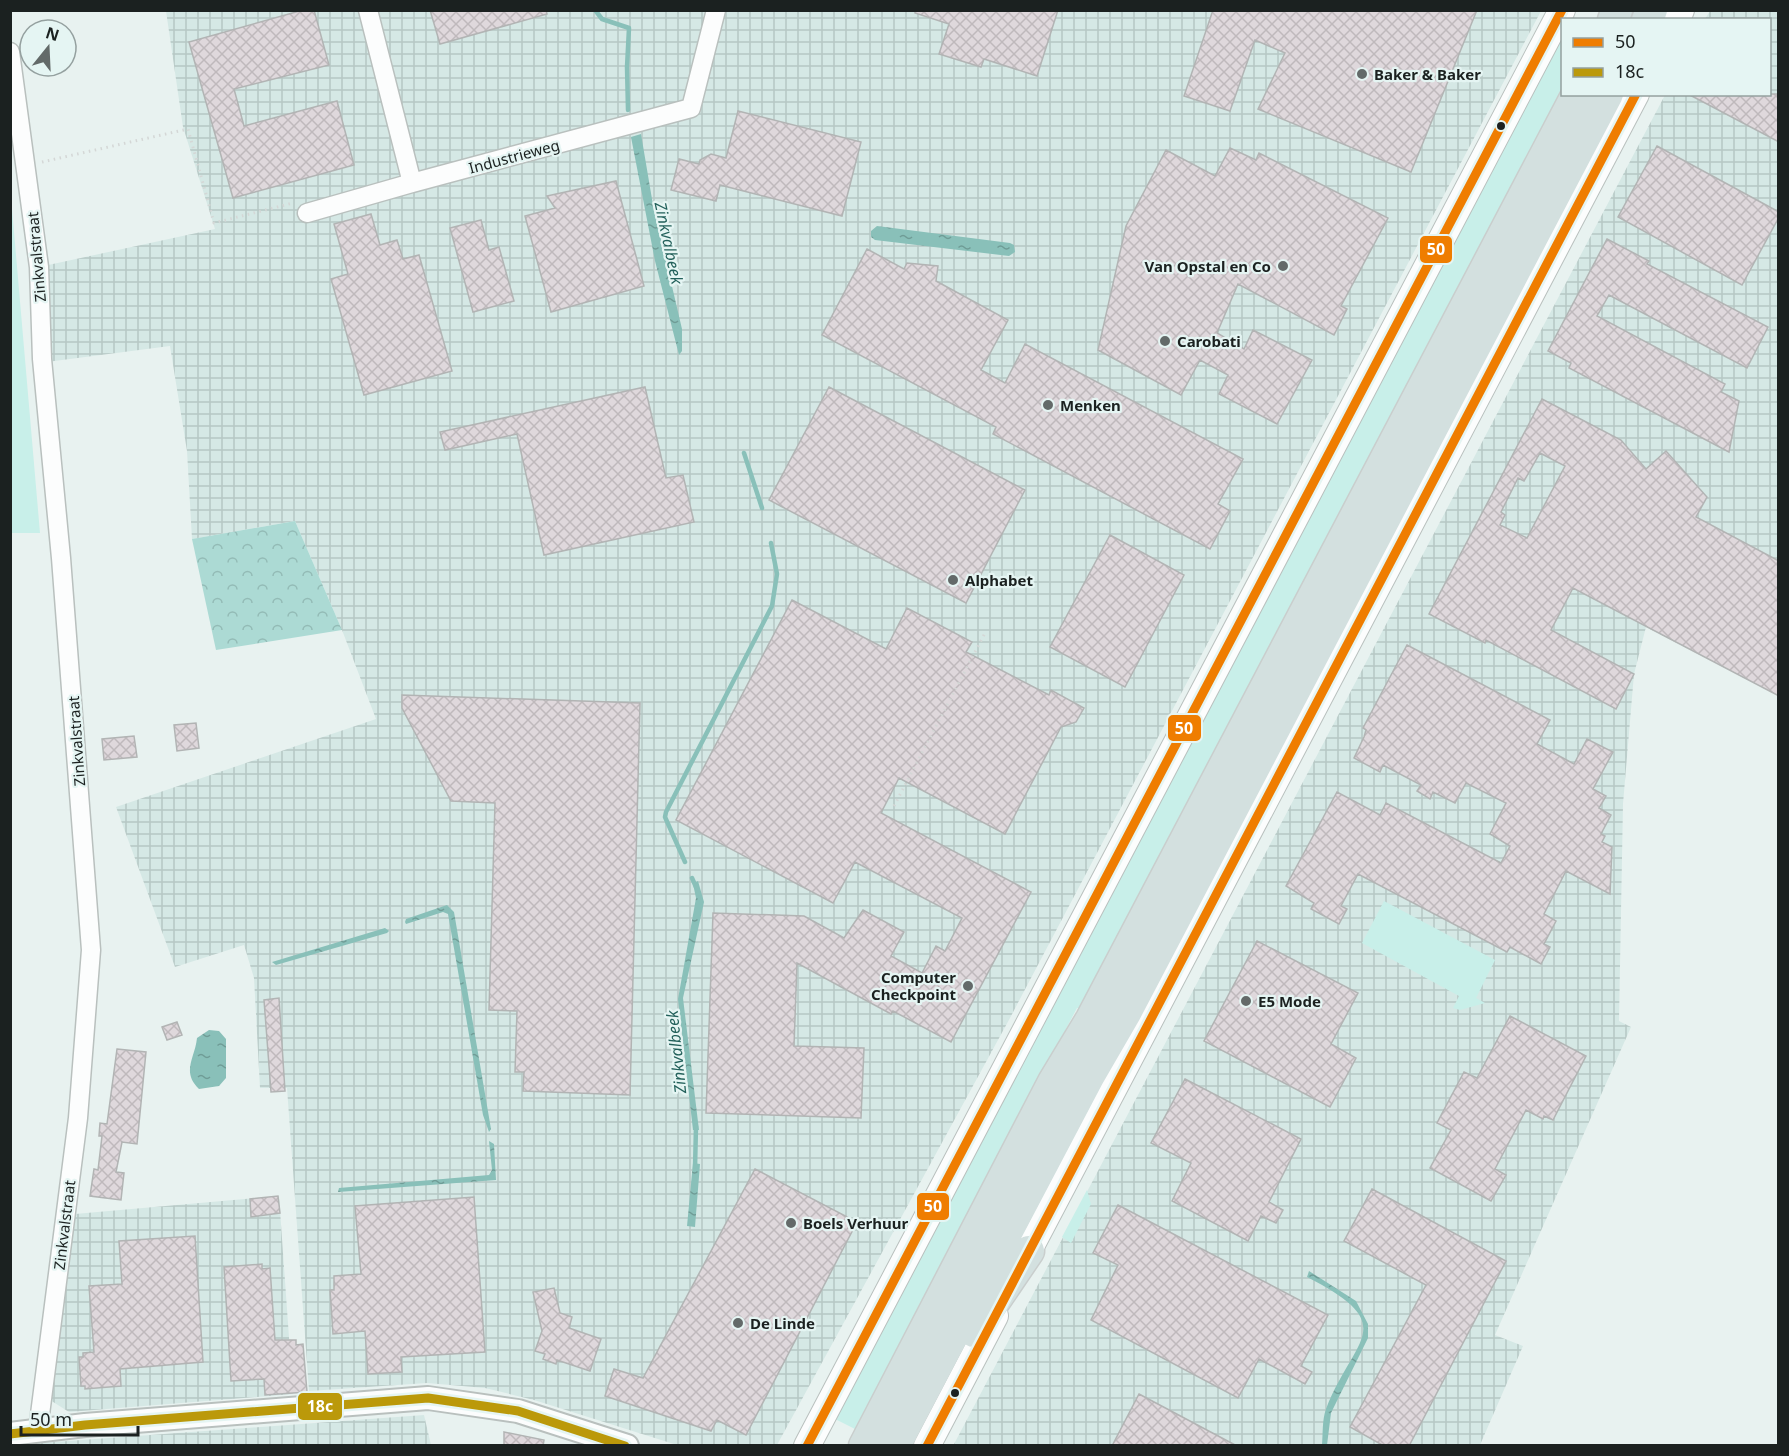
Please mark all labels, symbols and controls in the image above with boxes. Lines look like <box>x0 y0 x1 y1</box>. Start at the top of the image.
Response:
north arrow <box>18 18 78 78</box>
legend <box>1561 18 1771 96</box>
text: N <box>43 21 62 46</box>
text: 50 <box>1615 29 1636 53</box>
text: 18c <box>1615 59 1645 83</box>
place label: Baker & Baker <box>1374 64 1481 84</box>
marker: Baker & Baker <box>1355 67 1369 81</box>
unlabelled marker <box>1495 120 1507 132</box>
street label: Industrieweg <box>466 134 562 178</box>
water label: Zinkvalbeek <box>649 199 689 287</box>
street label: Zinkvalstraat <box>22 211 50 303</box>
line badge: 50 <box>1419 235 1453 264</box>
text: 50 <box>1427 238 1445 260</box>
place label: Van Opstal en Co <box>1145 256 1271 276</box>
marker: Van Opstal en Co <box>1276 259 1290 273</box>
place label: Carobati <box>1177 331 1241 351</box>
marker: Carobati <box>1158 334 1172 348</box>
place label: Menken <box>1060 395 1121 415</box>
marker: Menken <box>1041 398 1055 412</box>
place label: Alphabet <box>965 570 1034 590</box>
marker: Alphabet <box>946 573 960 587</box>
street label: Zinkvalstraat <box>63 695 89 787</box>
line badge: 50 <box>1167 714 1202 742</box>
text: 50 <box>1175 717 1193 739</box>
place label: Computer Checkpoint <box>871 967 956 1004</box>
marker: Computer Checkpoint <box>961 979 975 993</box>
place label: E5 Mode <box>1258 991 1321 1011</box>
marker: E5 Mode <box>1239 994 1253 1008</box>
water label: Zinkvalbeek <box>661 1008 691 1096</box>
street label: Zinkvalstraat <box>49 1178 80 1271</box>
line badge: 50 <box>916 1192 950 1221</box>
text: 50 <box>924 1195 942 1217</box>
place label: Boels Verhuur <box>803 1213 909 1233</box>
marker: Boels Verhuur <box>784 1216 798 1230</box>
place label: De Linde <box>750 1313 815 1333</box>
marker: De Linde <box>731 1316 745 1330</box>
unlabelled marker <box>949 1387 961 1399</box>
line badge: 18c <box>297 1392 343 1421</box>
text: 18c <box>307 1395 333 1417</box>
scale bar <box>21 1399 138 1437</box>
text: 50 m <box>30 1407 72 1431</box>

